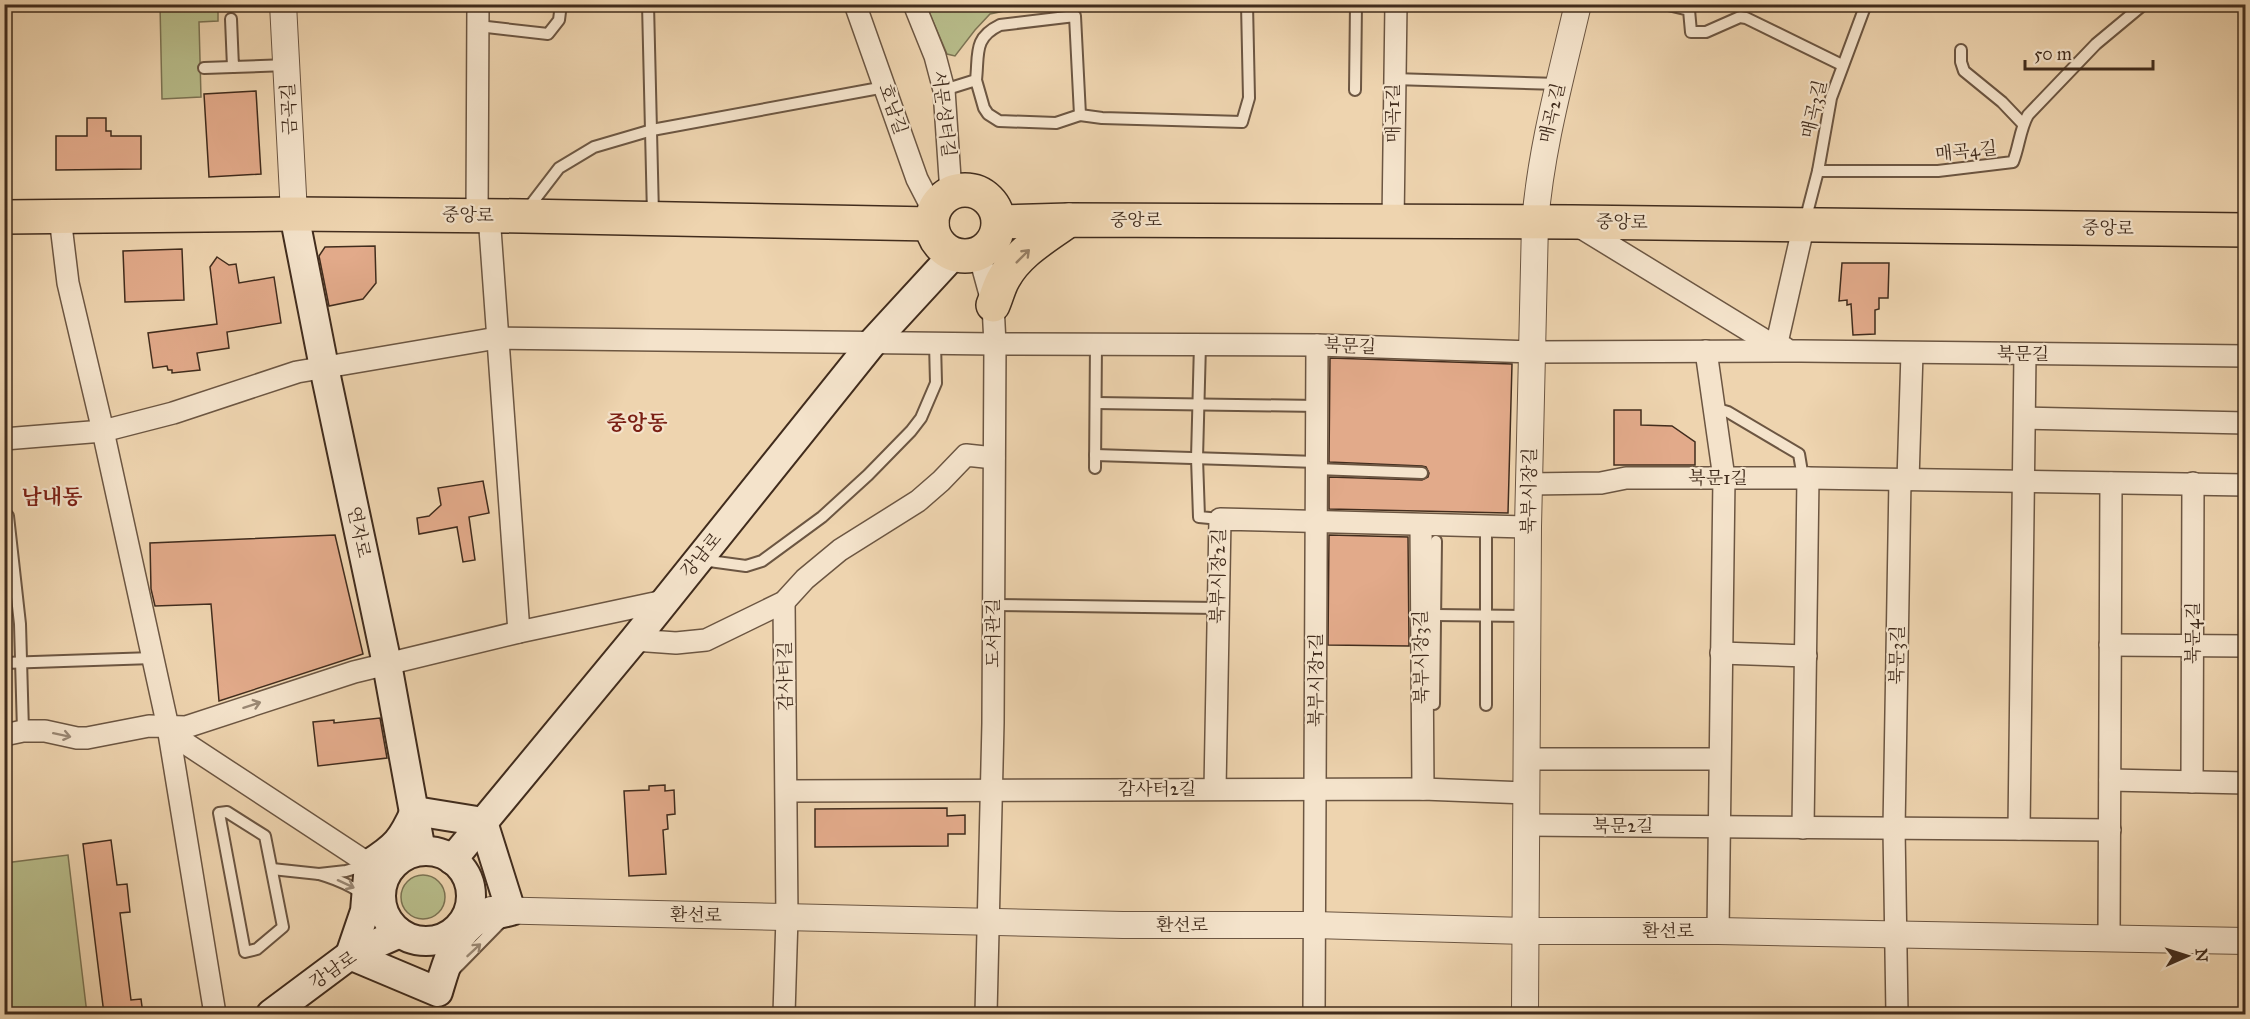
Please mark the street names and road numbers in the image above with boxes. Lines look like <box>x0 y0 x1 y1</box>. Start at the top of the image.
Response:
street label: 서문성터길 <box>928 70 960 158</box>
street label: 매곡3길 <box>1797 78 1831 140</box>
street label: 호남길 <box>874 81 912 137</box>
street label: 매곡2길 <box>1534 81 1570 145</box>
street label: 금곡길 <box>277 82 301 136</box>
street label: 매곡1길 <box>1382 83 1404 143</box>
street label: 매곡4길 <box>1934 137 1998 165</box>
street label: 중앙로 <box>442 204 494 226</box>
street label: 중앙로 <box>1110 209 1162 231</box>
street label: 중앙로 <box>1596 211 1648 233</box>
street label: 중앙로 <box>2082 217 2134 239</box>
street label: 북문길 <box>1324 334 1376 358</box>
street label: 북문길 <box>1997 343 2049 365</box>
street label: 북부시장길 <box>1517 447 1541 535</box>
street label: 북문1길 <box>1688 467 1748 489</box>
street label: 연자로 <box>343 504 375 560</box>
street label: 강남로 <box>676 528 726 582</box>
street label: 북부시장2길 <box>1206 528 1230 624</box>
street label: 도서관길 <box>982 598 1004 668</box>
street label: 북문4길 <box>2182 602 2204 664</box>
street label: 북부시장3길 <box>1409 610 1433 704</box>
street label: 북문3길 <box>1885 625 1909 685</box>
street label: 북부시장1길 <box>1305 633 1327 727</box>
street label: 감사터길 <box>773 641 797 711</box>
street label: 감사터2길 <box>1118 778 1196 800</box>
street label: 북문2길 <box>1592 815 1654 837</box>
street label: 환선로 <box>670 904 722 926</box>
street label: 환선로 <box>1156 914 1208 936</box>
street label: 환선로 <box>1642 920 1694 942</box>
street label: 강남로 <box>305 946 361 994</box>

